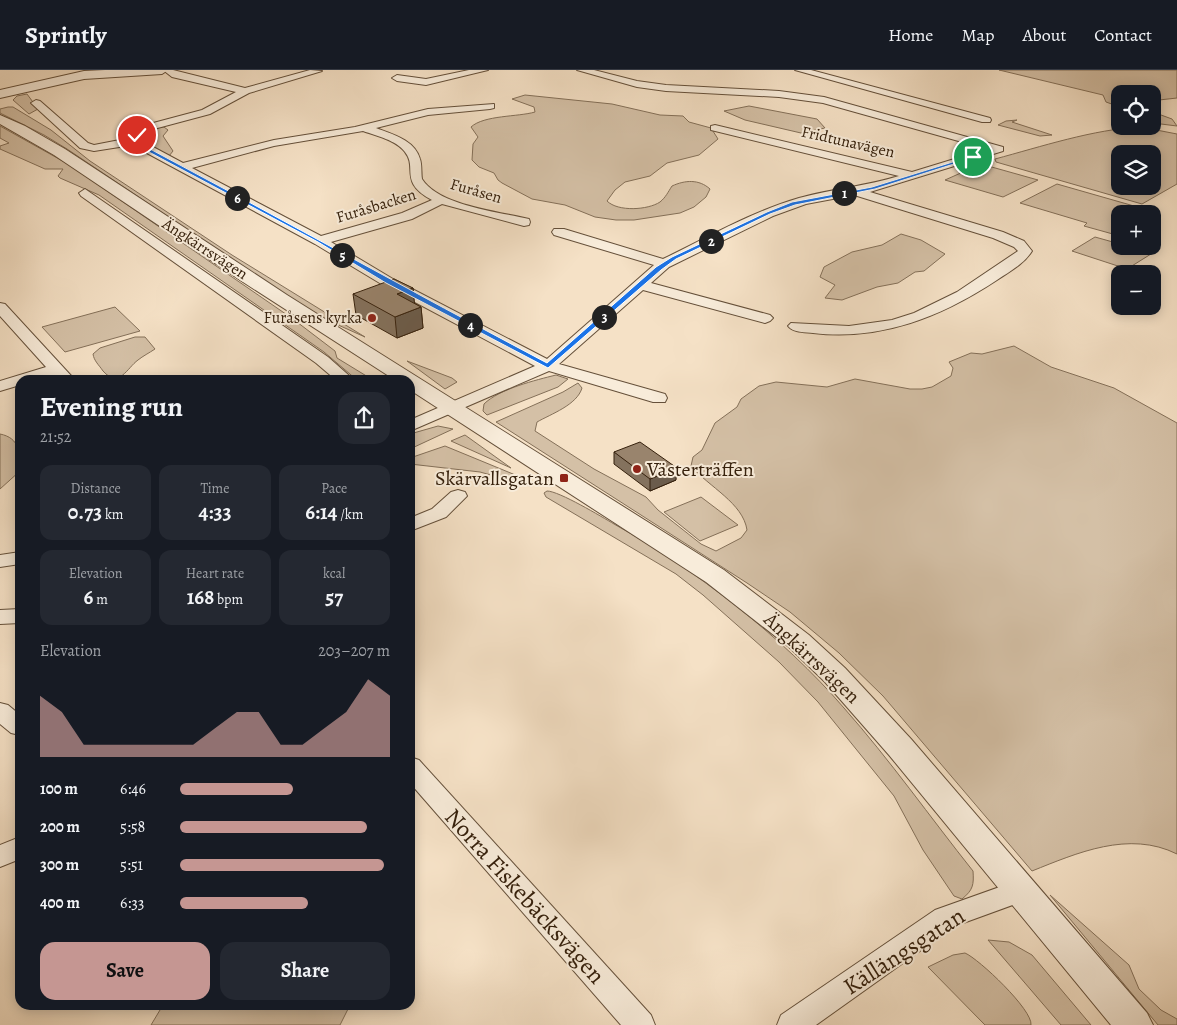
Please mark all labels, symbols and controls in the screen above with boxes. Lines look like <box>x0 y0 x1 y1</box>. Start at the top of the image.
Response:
text: Sprintly <box>25 19 107 51</box>
text: Home <box>888 23 933 47</box>
text: Map <box>961 23 994 47</box>
text: About <box>1022 23 1066 47</box>
text: Contact <box>1094 23 1152 47</box>
map controls <box>1111 85 1161 315</box>
button: locate <box>1111 85 1161 135</box>
pin <box>116 114 158 156</box>
icon: check <box>123 121 151 149</box>
street label: Fridtunavägen <box>799 121 897 163</box>
pin <box>952 136 994 178</box>
icon: arrive <box>959 143 987 171</box>
button: layers <box>1111 145 1161 195</box>
street label: Furåsen <box>448 173 505 209</box>
pin: 1 <box>832 180 856 206</box>
street label: Furåsbacken <box>333 183 419 229</box>
text: 1 <box>842 184 847 203</box>
pin: 6 <box>224 186 250 210</box>
text: 6 <box>234 189 241 208</box>
button: + <box>1111 205 1161 255</box>
street label: Ängkärrsvägen <box>157 213 252 285</box>
pin: 2 <box>698 228 724 254</box>
text: 2 <box>708 232 715 251</box>
pin: 5 <box>330 242 354 268</box>
text: 5 <box>340 246 345 265</box>
button: − <box>1111 265 1161 315</box>
pin: 3 <box>592 304 616 330</box>
place label: Furåsens kyrka <box>263 307 363 329</box>
text: 3 <box>601 308 608 327</box>
marker: Furåsens kyrka <box>366 312 378 324</box>
pin: 4 <box>458 312 482 338</box>
text: 4 <box>467 316 474 335</box>
text: Evening run <box>40 388 183 426</box>
button: share <box>338 392 390 444</box>
text: 21:52 <box>40 426 71 448</box>
place label: Västerträffen <box>646 456 754 483</box>
marker: Västerträffen <box>631 463 643 475</box>
place label: Skärvallsgatan <box>435 465 554 492</box>
marker: Skärvallsgatan <box>558 472 570 484</box>
text: Distance <box>71 479 121 498</box>
text: Time <box>200 479 230 498</box>
text: Pace <box>321 479 347 498</box>
text: 0.73 <box>68 498 102 526</box>
text: 4:33 <box>199 498 231 526</box>
text: 6:14 <box>305 498 337 526</box>
text: km <box>102 505 124 524</box>
text: /km <box>337 505 363 524</box>
text: Elevation <box>69 564 123 583</box>
text: Heart rate <box>186 564 244 583</box>
text: kcal <box>323 564 346 583</box>
text: 6 <box>84 583 93 611</box>
text: 168 <box>187 583 214 611</box>
text: 57 <box>325 583 343 611</box>
text: m <box>93 590 108 609</box>
text: bpm <box>214 590 243 609</box>
street label: Ängkärrsvägen <box>757 606 866 710</box>
text: Elevation <box>40 640 101 662</box>
text: 203–207 m <box>318 640 390 662</box>
text: 100 m <box>40 778 78 800</box>
text: 6:46 <box>120 778 146 800</box>
street label: Norra Fiskebäcksvägen <box>438 801 612 991</box>
text: 200 m <box>40 816 80 838</box>
text: 5:58 <box>120 816 145 838</box>
text: 300 m <box>40 854 79 876</box>
text: 5:51 <box>120 854 143 876</box>
text: 400 m <box>40 892 80 914</box>
text: 6:33 <box>120 892 145 914</box>
street label: Källängsgatan <box>837 900 971 1002</box>
button: Save <box>40 942 210 1000</box>
button: Share <box>220 942 390 1000</box>

